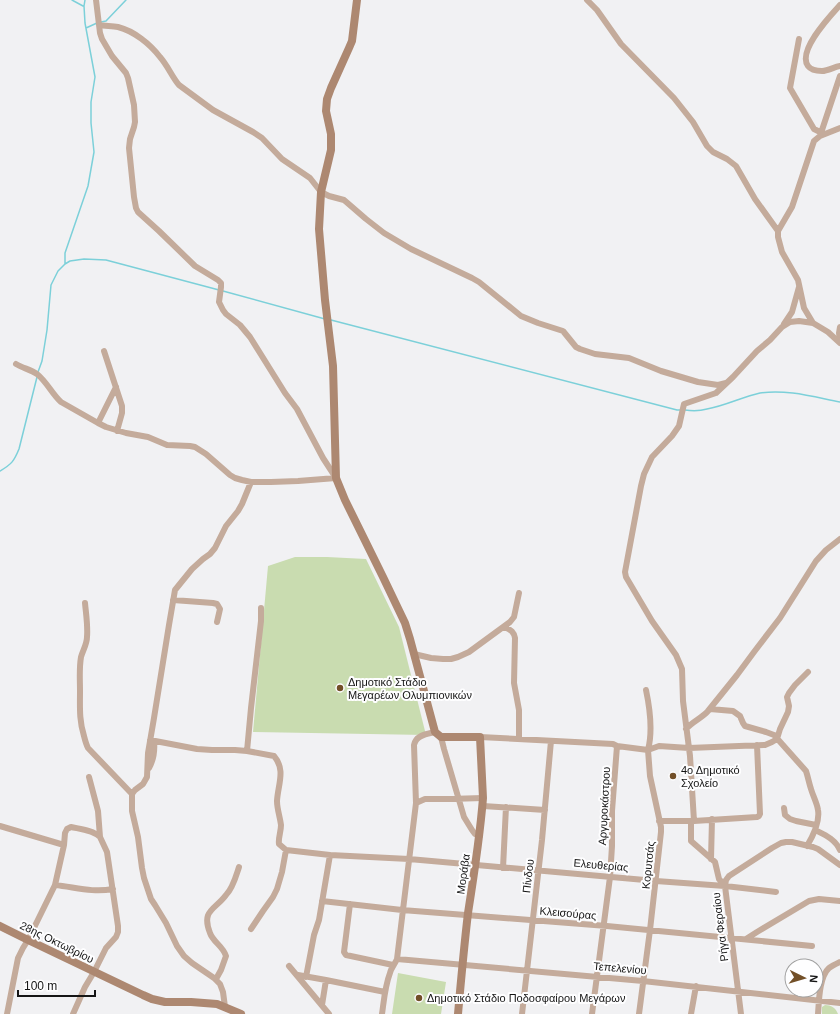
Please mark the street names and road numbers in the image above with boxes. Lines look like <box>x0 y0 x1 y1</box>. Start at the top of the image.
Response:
street label: Αργυροκάστρου <box>596 766 612 846</box>
street label: Κορυτσάς <box>640 840 656 890</box>
street label: Μοράβα <box>454 852 472 895</box>
street label: Ελευθερίας <box>573 857 629 873</box>
street label: Πίνδου <box>520 858 536 894</box>
street label: Ρήγα Φεραίου <box>710 892 730 962</box>
street label: Κλεισούρας <box>539 905 597 921</box>
street label: 28ης Οκτωβρίου <box>18 919 96 965</box>
street label: Τεπελενίου <box>593 960 647 976</box>

